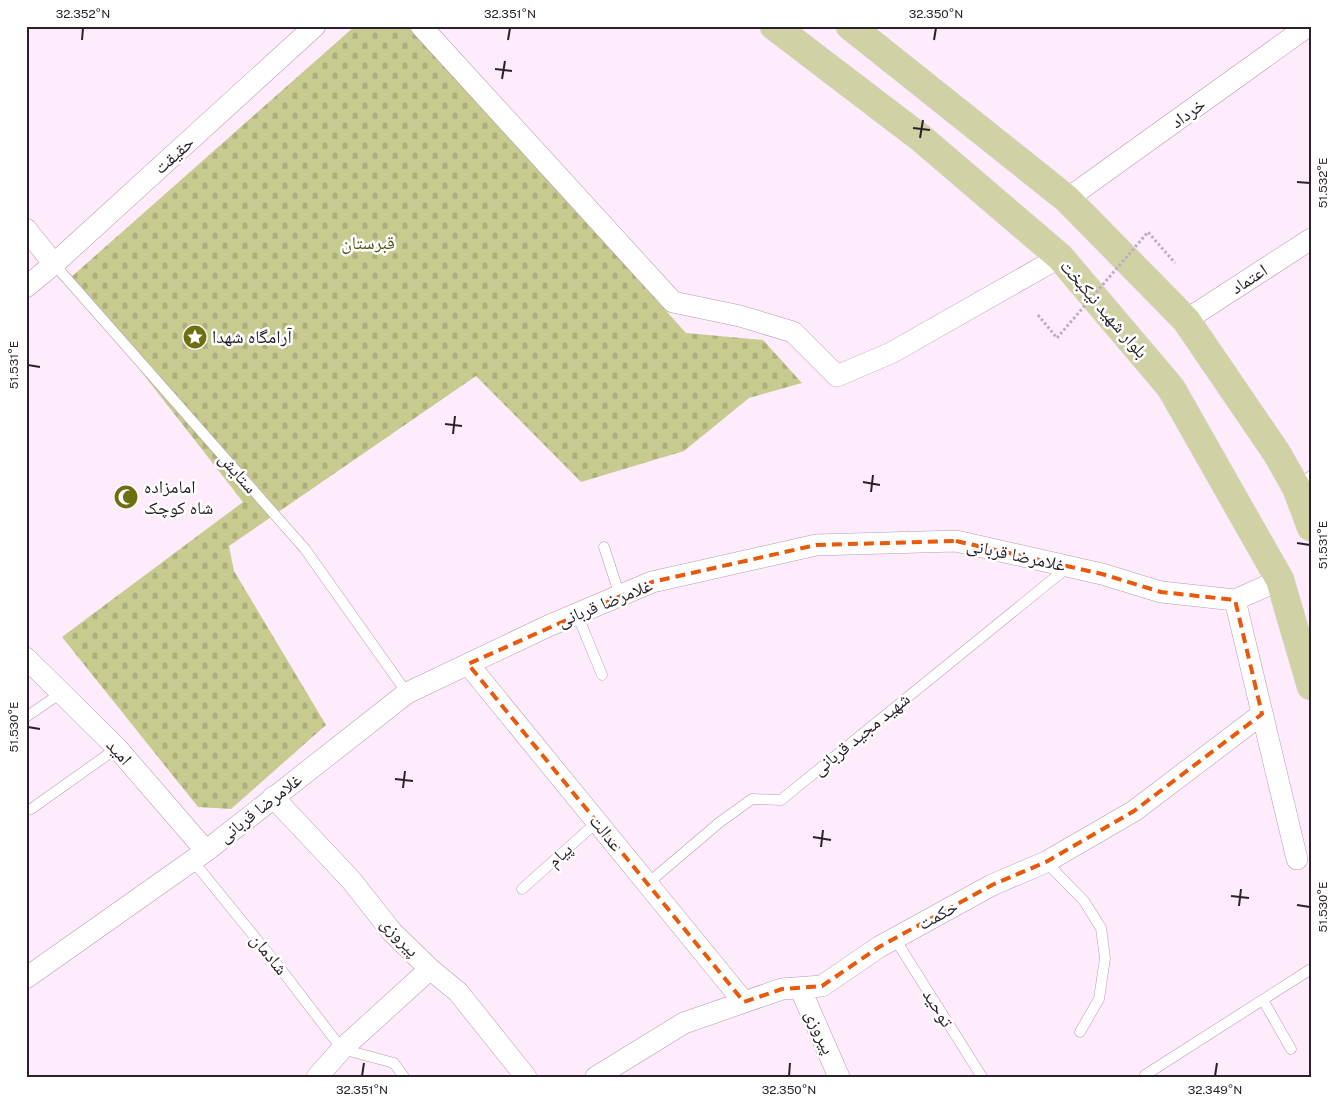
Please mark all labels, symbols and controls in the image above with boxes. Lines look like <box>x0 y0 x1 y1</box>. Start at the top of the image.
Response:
text: 32.352°N <box>56 7 110 21</box>
text: 32.351°N <box>484 7 536 21</box>
text: 32.350°N <box>909 7 963 21</box>
street label: خرداد <box>1166 93 1209 132</box>
street label: حقیقت <box>149 131 198 178</box>
text: 51.532°E <box>1316 158 1330 208</box>
park label: قبرستان <box>341 232 395 254</box>
street label: بلوار شهید نیکبخت <box>1056 255 1153 362</box>
street label: اعتماد <box>1227 259 1271 298</box>
place icon: آرامگاه شهدا <box>182 324 208 350</box>
place label: آرامگاه شهدا <box>212 326 292 347</box>
text: 51.531°E <box>7 341 21 389</box>
street label: ستایش <box>214 448 262 498</box>
place label: امامزاده شاه کوچک <box>144 476 213 519</box>
mosque icon: امامزاده شاه کوچک <box>113 484 139 510</box>
text: 51.531°E <box>1316 521 1330 569</box>
street label: غلامرضا قربانی <box>965 534 1067 576</box>
street label: غلامرضا قربانی <box>554 574 656 632</box>
street label: شهید مجید قربانی <box>808 688 914 780</box>
text: 51.530°E <box>7 702 21 752</box>
street label: امید <box>102 734 136 769</box>
street label: غلامرضا قربانی <box>214 768 306 848</box>
street label: عدالت <box>586 810 627 855</box>
street label: پیام <box>543 838 578 873</box>
text: 51.530°E <box>1316 882 1330 932</box>
street label: حکمت <box>914 895 961 934</box>
street label: پیروزی <box>376 913 424 962</box>
street label: شادمان <box>246 929 292 979</box>
street label: توحید <box>918 985 958 1031</box>
street label: پیروزی <box>800 1006 839 1058</box>
text: 32.351°N <box>336 1083 388 1097</box>
text: 32.350°N <box>762 1083 816 1097</box>
text: 32.349°N <box>1188 1083 1242 1097</box>

